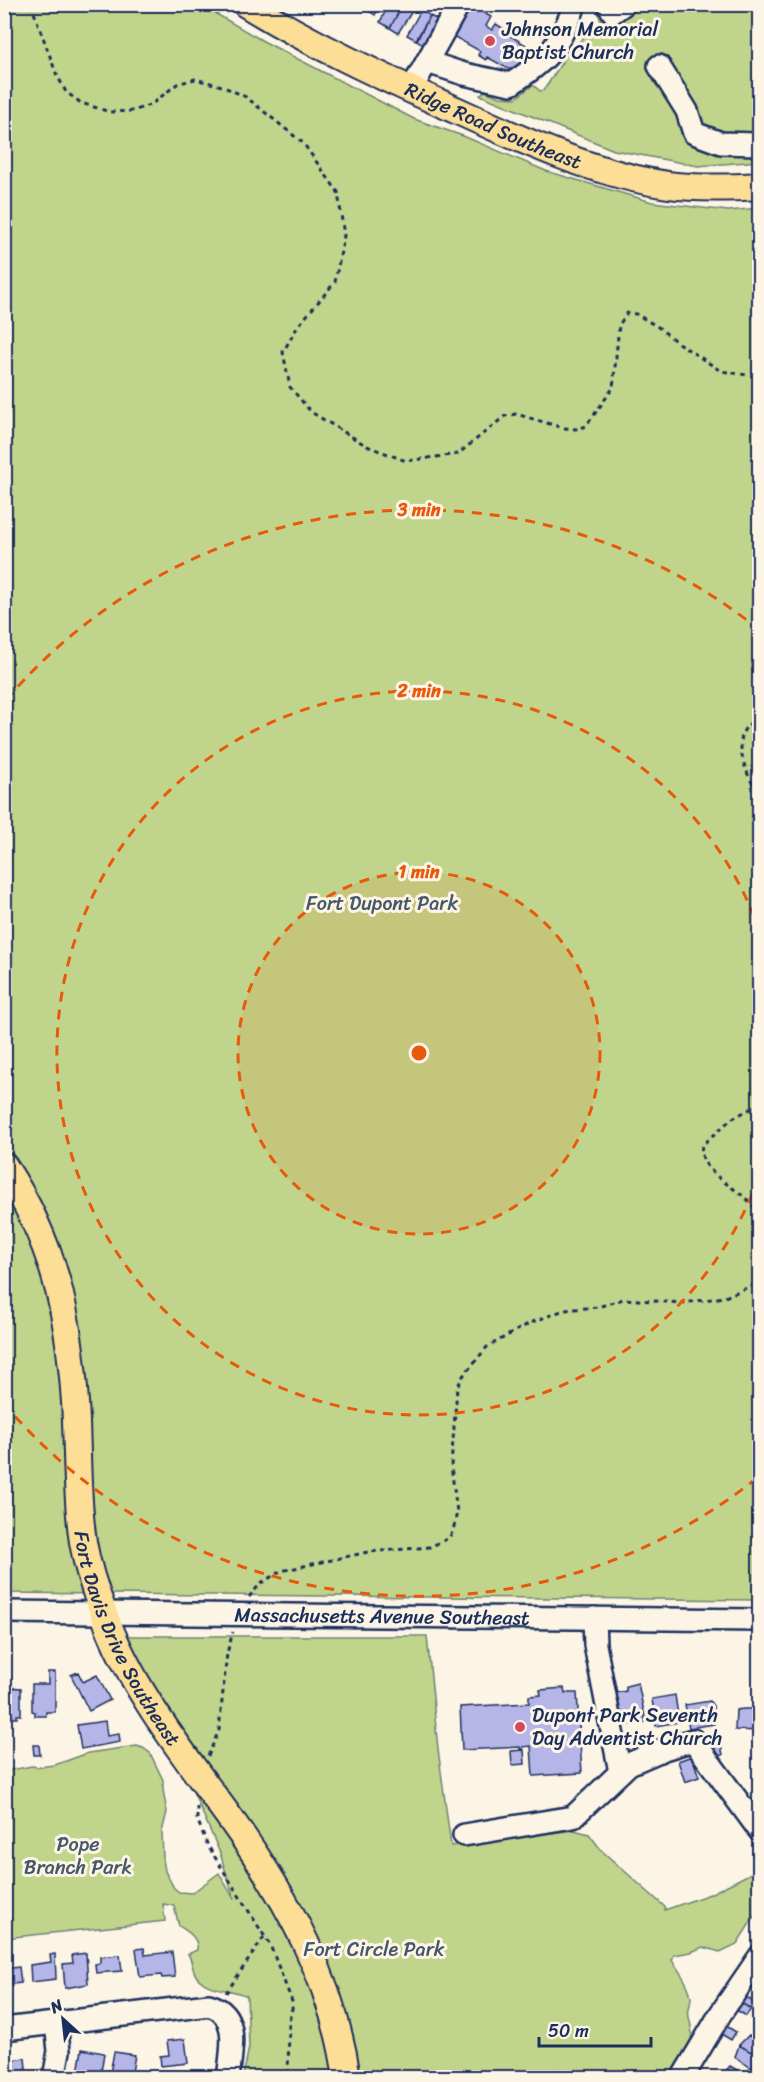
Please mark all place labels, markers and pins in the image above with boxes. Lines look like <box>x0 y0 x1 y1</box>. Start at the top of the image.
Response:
place label: Johnson Memorial Baptist Church <box>501 12 659 70</box>
marker: Johnson Memorial Baptist Church <box>483 34 497 48</box>
centre of rings <box>409 1043 429 1063</box>
place label: Dupont Park Seventh Day Adventist Church <box>532 1698 722 1756</box>
marker: Dupont Park Seventh Day Adventist Church <box>513 1720 527 1734</box>

